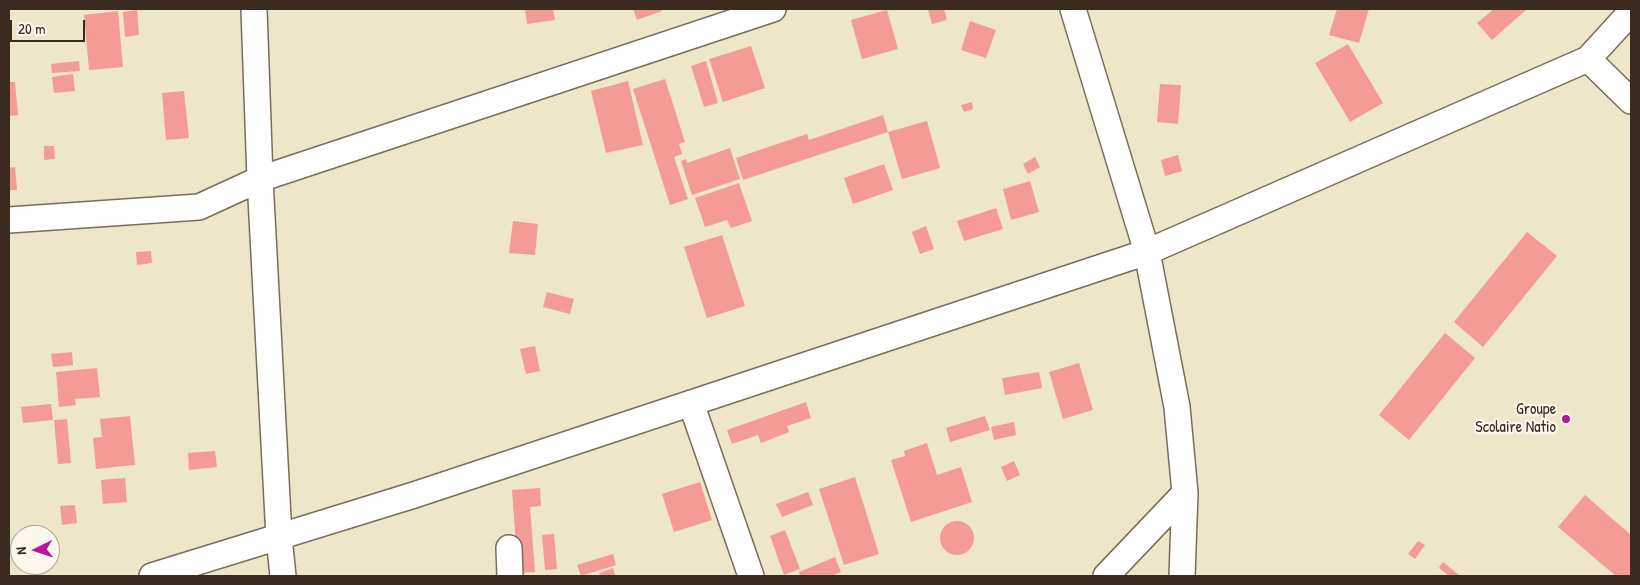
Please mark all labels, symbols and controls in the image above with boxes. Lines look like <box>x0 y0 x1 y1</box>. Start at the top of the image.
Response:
scale bar <box>12 10 88 42</box>
text: 20 m <box>18 18 45 39</box>
place label: Groupe Scolaire Natio <box>1475 400 1556 438</box>
marker: Groupe Scolaire Natio <box>1560 413 1572 425</box>
north arrow <box>10 525 60 575</box>
text: N <box>11 547 30 555</box>

